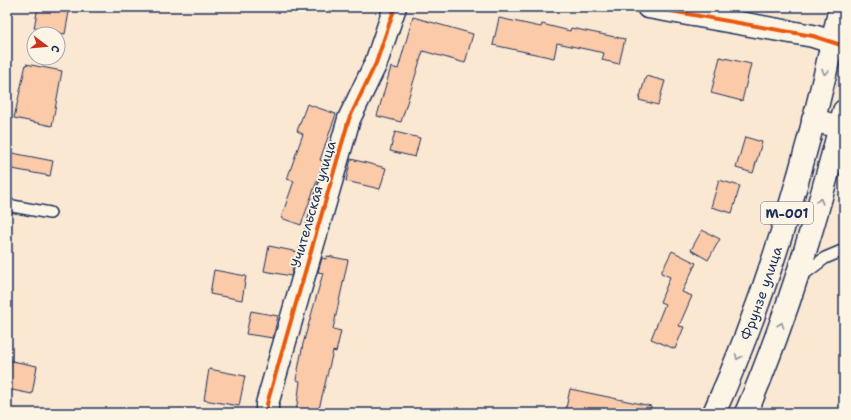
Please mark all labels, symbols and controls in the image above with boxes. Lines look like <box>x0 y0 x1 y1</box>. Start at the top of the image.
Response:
north arrow <box>26 26 66 66</box>
text: С <box>47 43 63 54</box>
one-way arrow <box>821 69 829 75</box>
street label: Учительская улица <box>286 138 340 270</box>
one-way arrow <box>815 197 824 204</box>
road number: M-001 <box>761 202 813 224</box>
street label: Фрунзе улица <box>736 243 786 343</box>
one-way arrow <box>776 321 785 328</box>
one-way arrow <box>735 354 743 361</box>

